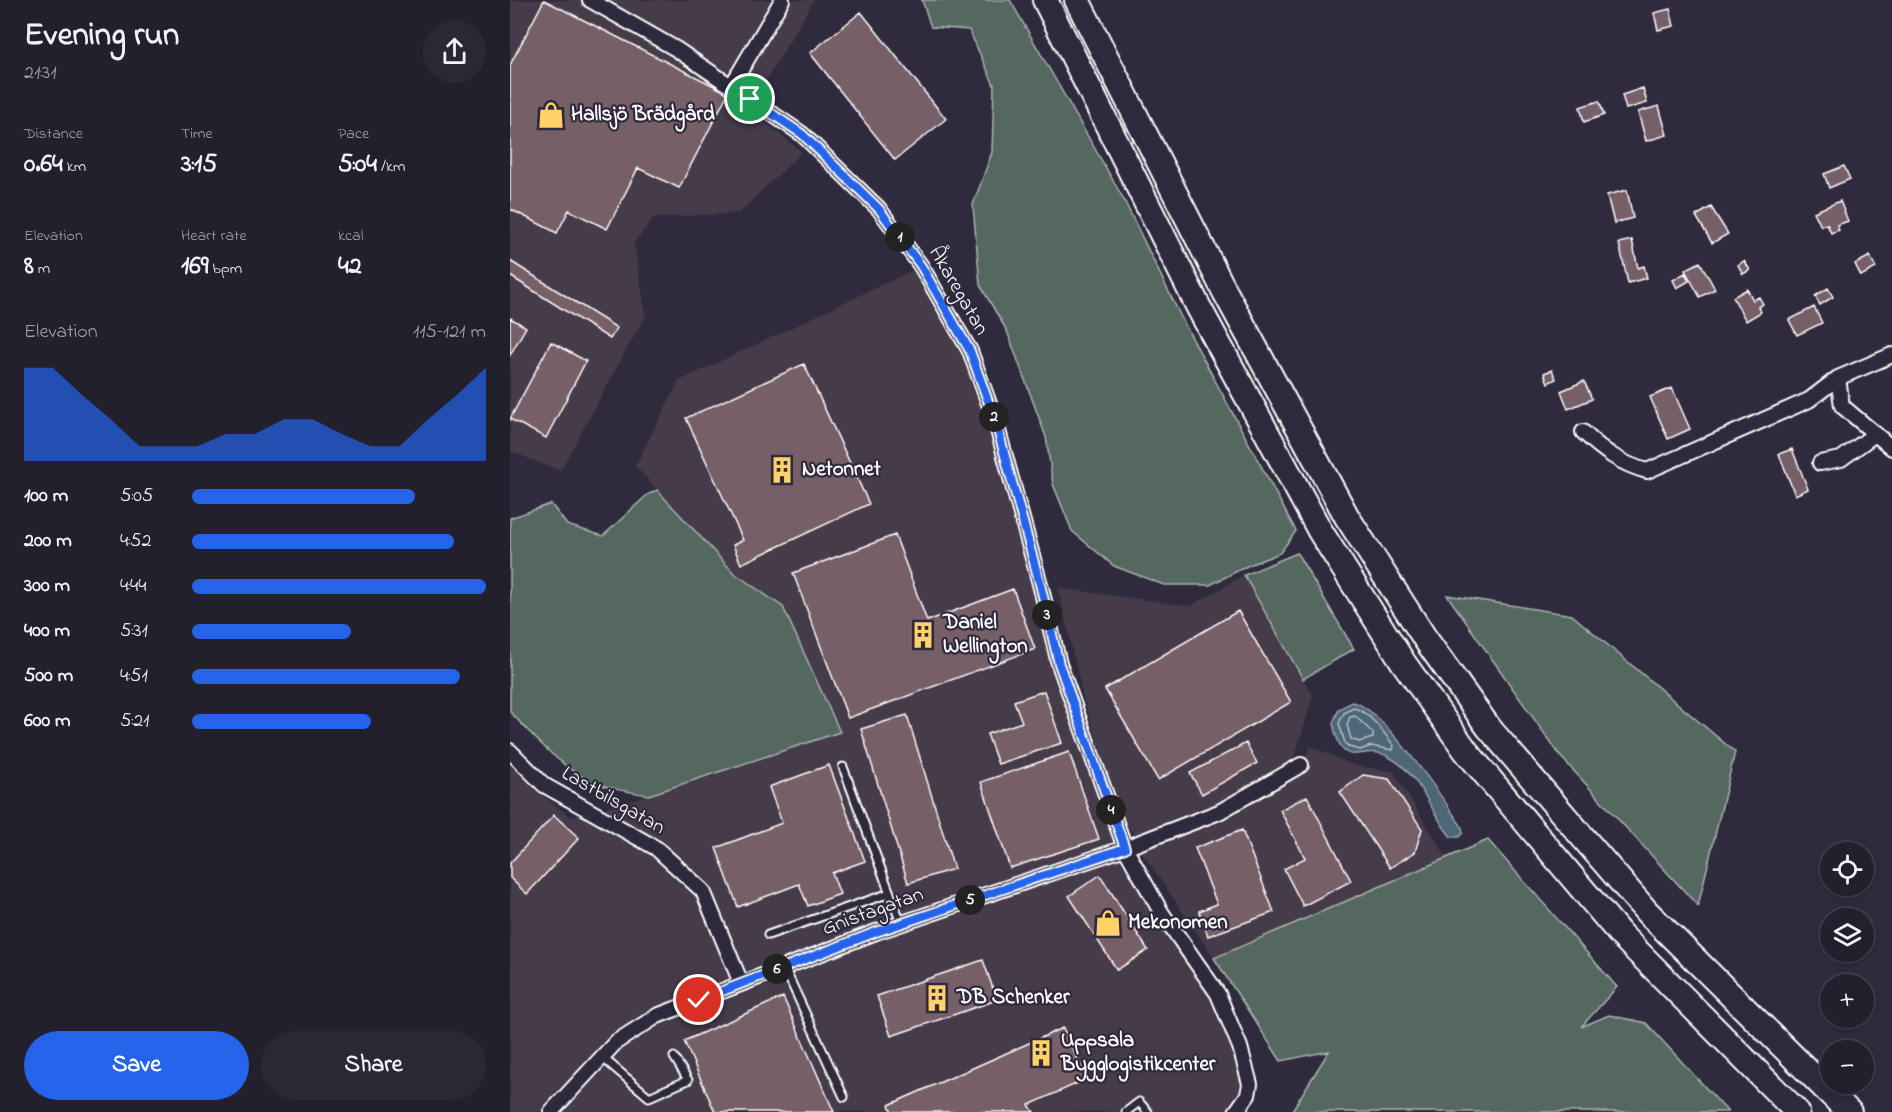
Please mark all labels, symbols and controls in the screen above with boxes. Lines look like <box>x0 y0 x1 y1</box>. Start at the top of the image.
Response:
text: Evening run <box>24 12 179 60</box>
button: share <box>423 20 486 83</box>
text: 21:31 <box>24 59 57 88</box>
pin <box>724 73 775 124</box>
icon: arrive <box>733 82 766 115</box>
shop icon: Hallsjö Brädgård <box>536 100 566 130</box>
place label: Hallsjö Brädgård <box>571 100 715 132</box>
text: Distance <box>24 122 83 146</box>
text: Time <box>181 122 213 146</box>
text: Pace <box>338 122 369 146</box>
text: 0.64 <box>24 146 63 184</box>
text: 3:15 <box>181 146 217 184</box>
text: 5:04 <box>338 146 377 184</box>
text: km <box>63 155 86 179</box>
text: /km <box>377 155 405 179</box>
pin: 1 <box>885 222 915 252</box>
text: Elevation <box>24 224 83 248</box>
text: Heart rate <box>181 224 247 248</box>
text: kcal <box>338 224 363 248</box>
text: 1 <box>897 225 903 249</box>
street label: Åkaregatan <box>919 240 997 342</box>
text: 8 <box>24 248 34 286</box>
text: 169 <box>181 248 209 286</box>
text: 42 <box>338 248 362 286</box>
text: m <box>34 257 50 281</box>
text: bpm <box>209 257 242 281</box>
text: Elevation <box>24 318 98 347</box>
text: 115–121 m <box>413 318 486 347</box>
pin: 2 <box>979 402 1009 432</box>
text: 2 <box>990 405 998 429</box>
building icon: Netonnet <box>767 455 797 485</box>
place label: Netonnet <box>802 455 882 485</box>
text: 100 m <box>24 482 68 511</box>
text: 5:05 <box>120 482 153 511</box>
text: 200 m <box>24 527 72 556</box>
text: 4:52 <box>120 527 151 556</box>
text: 300 m <box>24 572 70 601</box>
text: 4:44 <box>120 572 146 601</box>
pin: 3 <box>1032 600 1062 630</box>
text: 3 <box>1044 603 1050 627</box>
place label: Daniel Wellington <box>942 608 1028 664</box>
text: 400 m <box>24 617 70 646</box>
text: 5:31 <box>120 617 148 646</box>
building icon: Daniel Wellington <box>908 620 938 650</box>
text: 500 m <box>24 662 73 691</box>
text: 4:51 <box>120 662 148 691</box>
text: 600 m <box>24 707 71 736</box>
text: 5:21 <box>120 707 149 736</box>
street label: Lastbilsgatan <box>554 759 671 845</box>
pin: 4 <box>1096 795 1126 825</box>
text: 4 <box>1108 798 1114 822</box>
map controls <box>1820 842 1874 1094</box>
button: locate <box>1820 842 1874 896</box>
street label: Gnistagatan <box>818 880 929 946</box>
pin: 5 <box>955 885 985 915</box>
text: 5 <box>965 888 975 912</box>
shop icon: Mekonomen <box>1093 908 1123 938</box>
place label: Mekonomen <box>1128 908 1228 938</box>
button: layers <box>1820 908 1874 962</box>
pin: 6 <box>762 954 792 984</box>
text: 6 <box>773 957 781 981</box>
pin <box>673 974 724 1025</box>
button: + <box>1820 974 1874 1028</box>
icon: check <box>682 983 715 1016</box>
building icon: DB Schenker <box>922 983 952 1013</box>
place label: DB Schenker <box>956 983 1070 1013</box>
place label: Uppsala Bygglogistikcenter <box>1060 1026 1216 1082</box>
button: Save <box>24 1031 249 1100</box>
button: Share <box>261 1031 486 1100</box>
building icon: Uppsala Bygglogistikcenter <box>1026 1038 1056 1068</box>
button: − <box>1820 1040 1874 1094</box>

